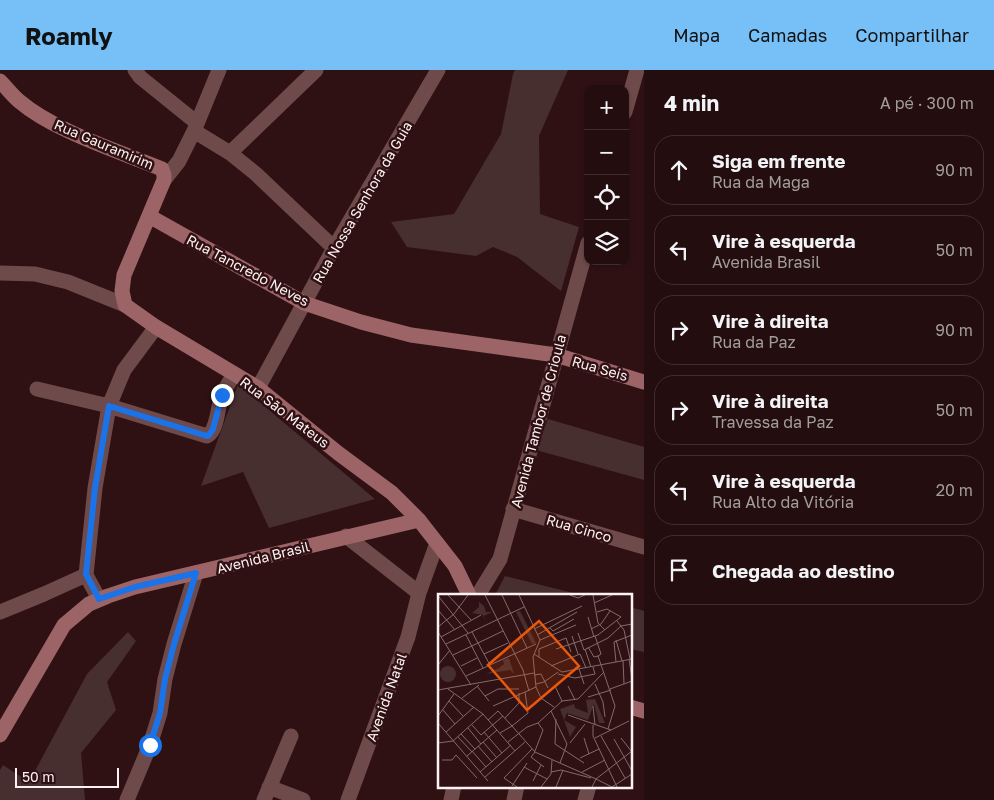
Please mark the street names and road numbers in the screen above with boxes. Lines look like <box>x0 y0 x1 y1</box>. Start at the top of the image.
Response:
street label: Rua Gauramirim <box>52 115 156 173</box>
street label: Rua Nossa Senhora da Guia <box>309 118 415 286</box>
street label: Rua Tancredo Neves <box>184 231 312 309</box>
street label: Avenida Tambor de Crioula <box>507 333 569 509</box>
street label: Rua Seis <box>570 352 630 384</box>
street label: Rua São Mateus <box>237 373 333 451</box>
street label: Rua Cinco <box>544 511 614 545</box>
street label: Avenida Brasil <box>215 537 311 577</box>
street label: Avenida Natal <box>362 650 410 744</box>

